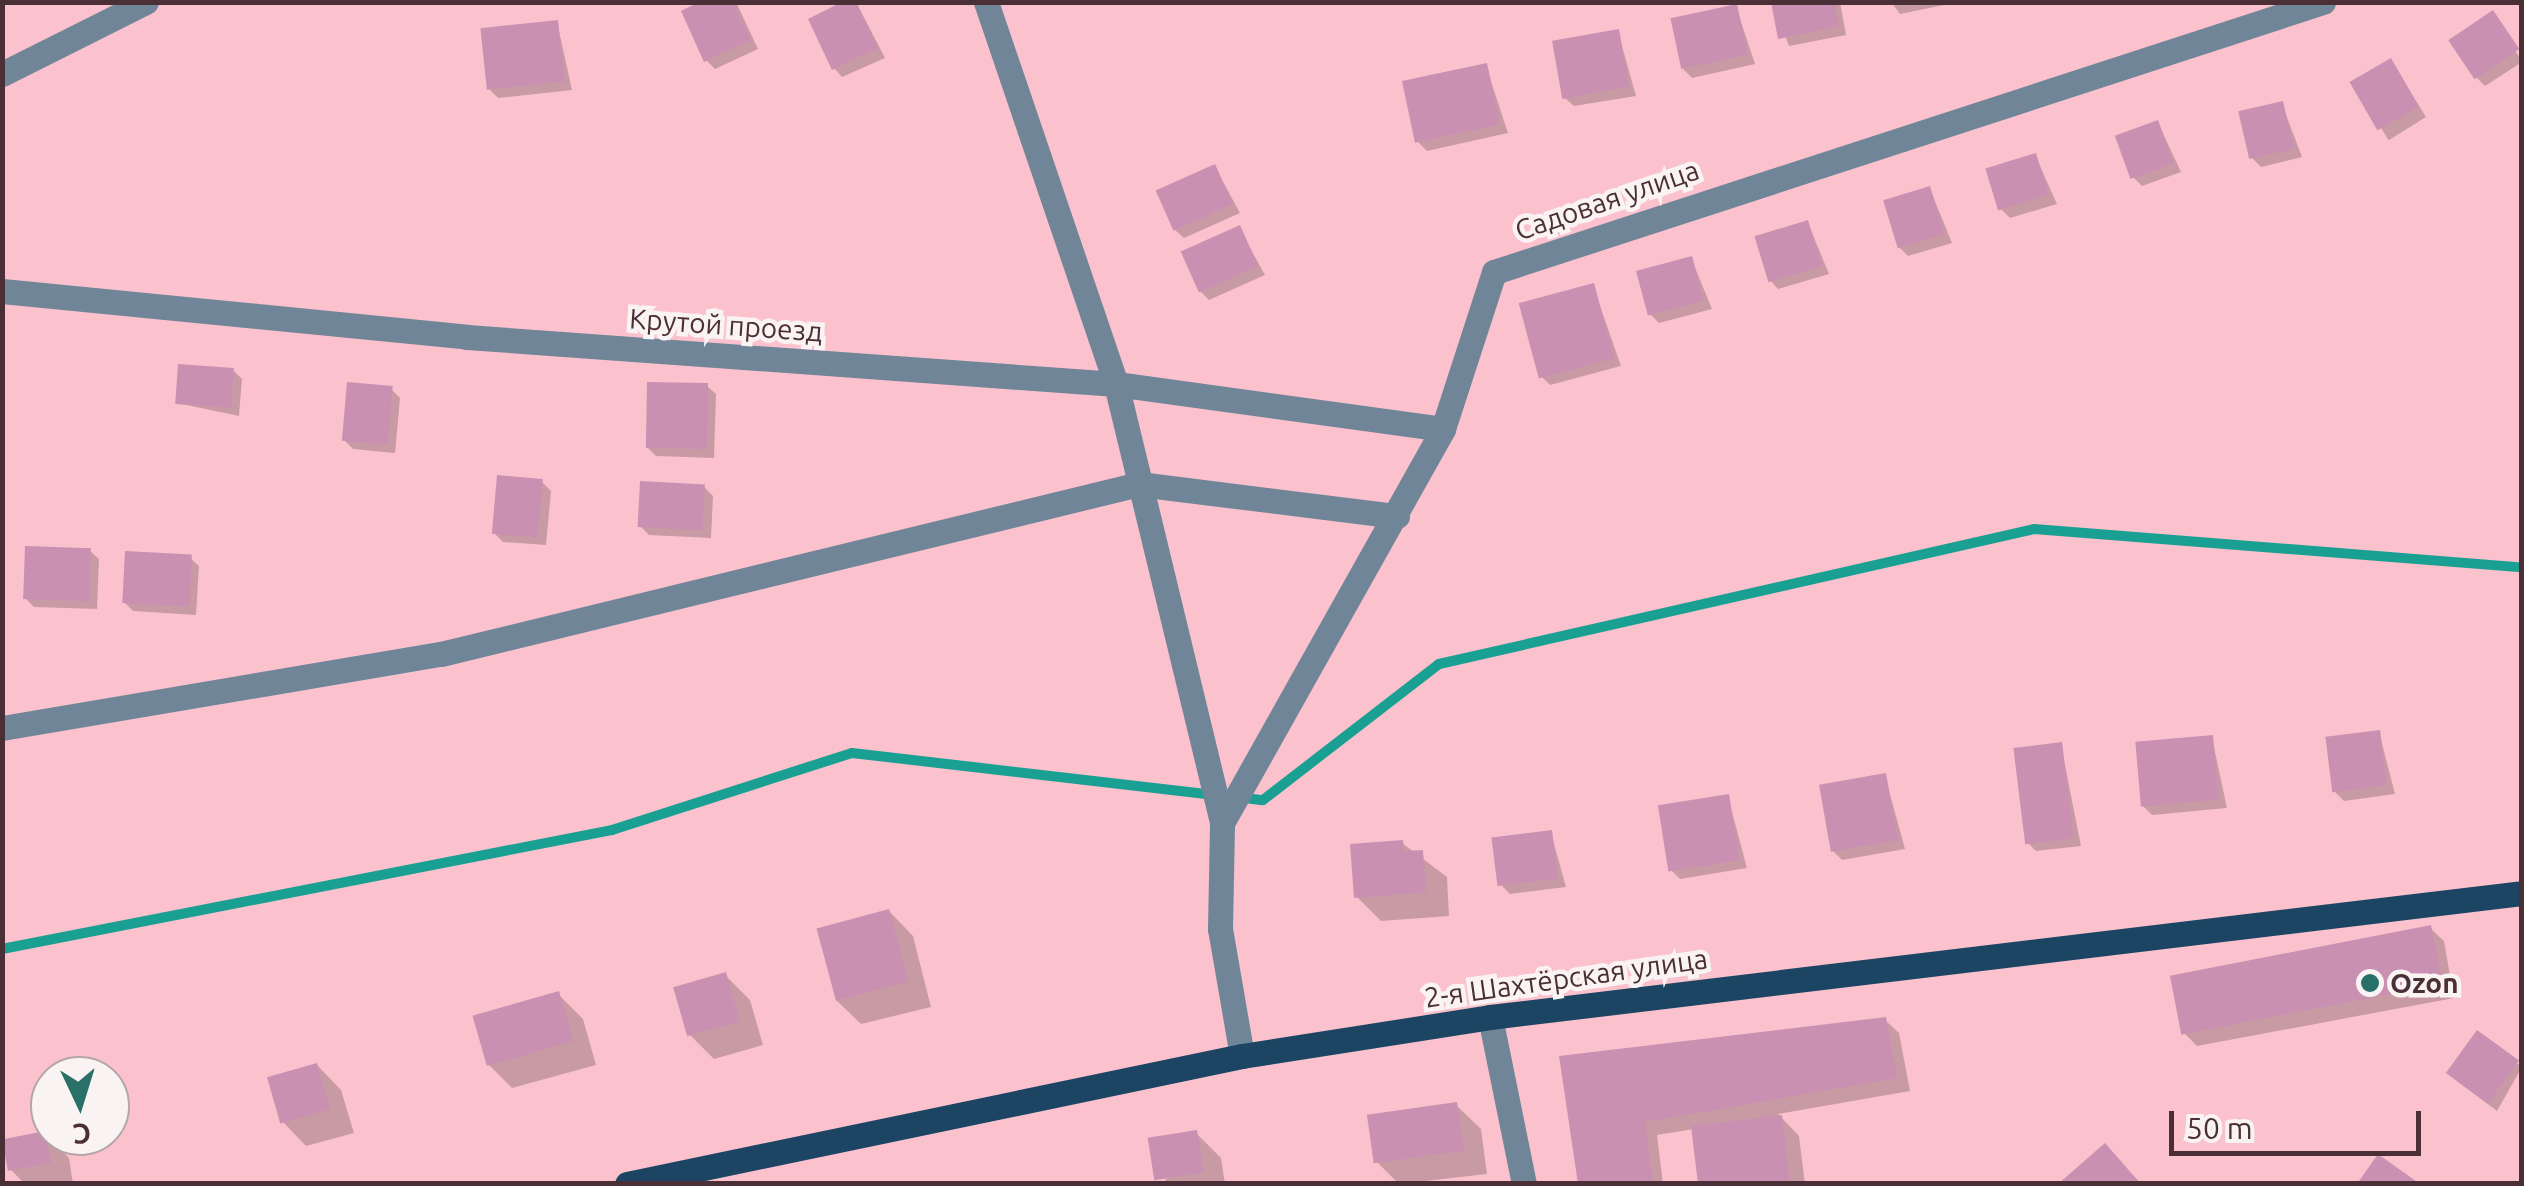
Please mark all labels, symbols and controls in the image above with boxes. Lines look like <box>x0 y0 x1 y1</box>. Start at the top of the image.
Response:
street label: Садовая улица <box>1511 153 1703 247</box>
street label: Крутой проезд <box>628 301 824 349</box>
street label: 2-я Шахтёрская улица <box>1422 942 1710 1014</box>
place label: Ozon <box>2390 966 2459 1000</box>
marker: Ozon <box>2359 972 2381 994</box>
north arrow <box>30 1056 130 1156</box>
scale bar <box>2174 1091 2426 1153</box>
text: 50 m <box>2186 1111 2253 1145</box>
text: С <box>72 1118 92 1151</box>

